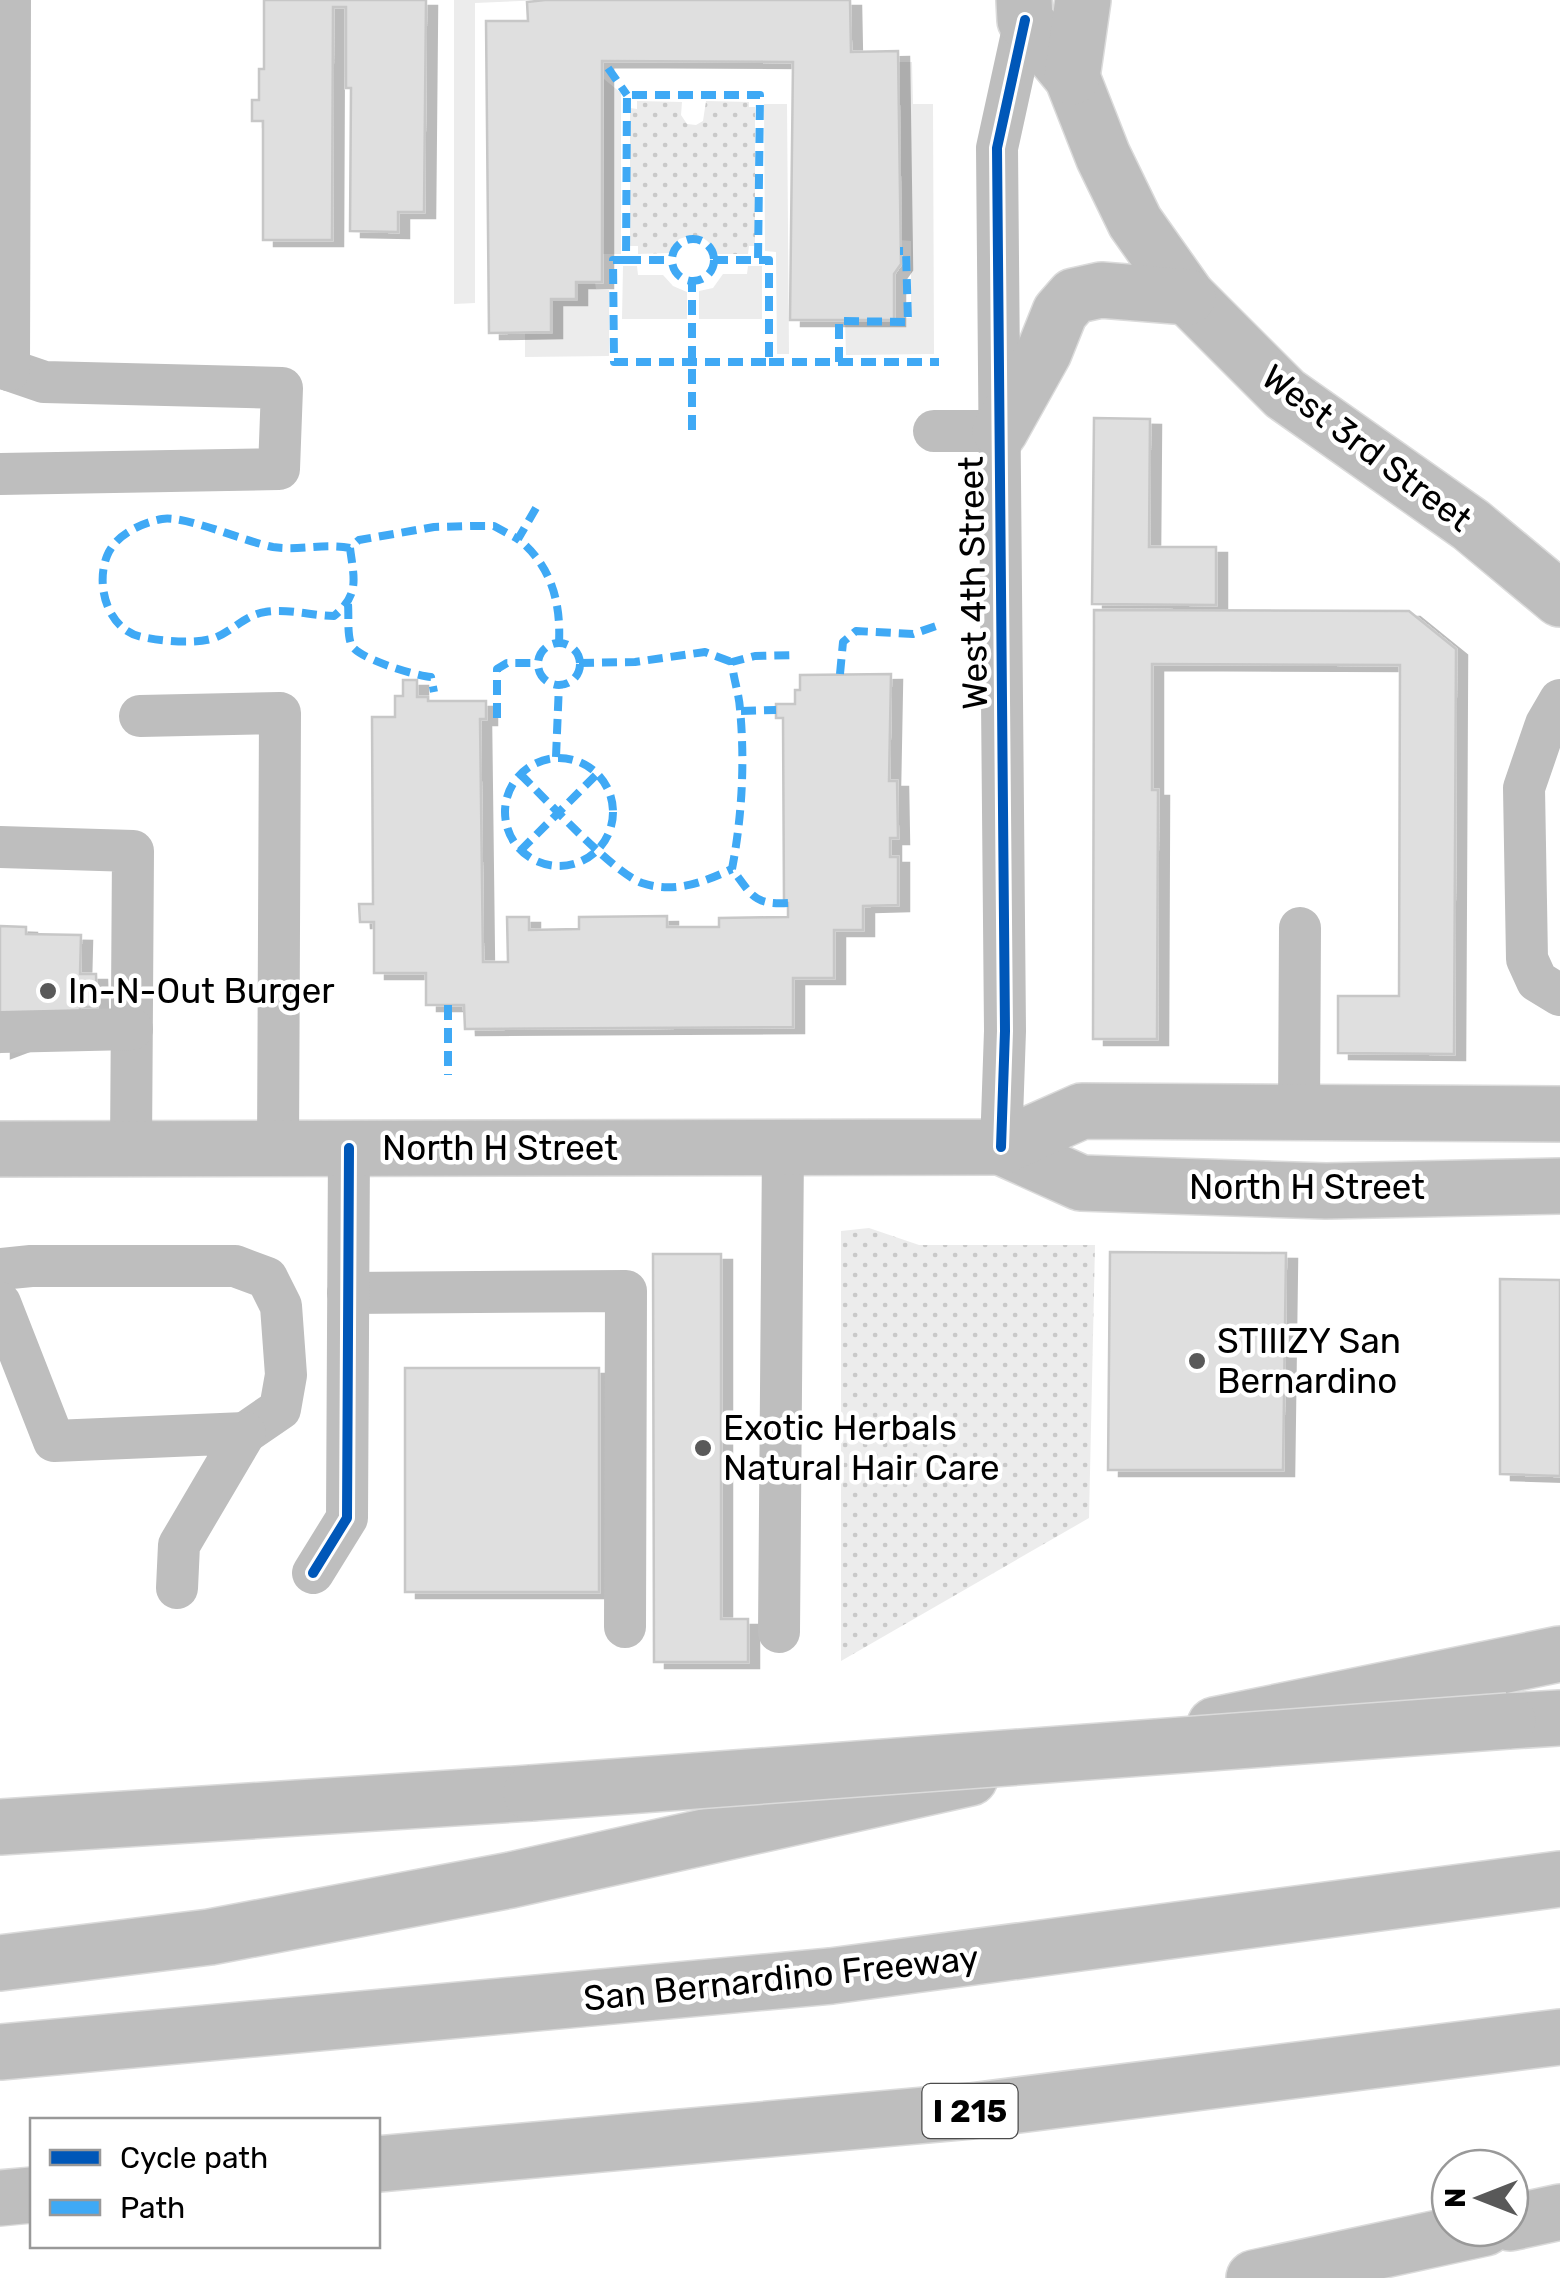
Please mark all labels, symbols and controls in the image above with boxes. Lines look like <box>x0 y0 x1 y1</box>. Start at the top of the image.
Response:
street label: West 3rd Street <box>1254 356 1480 540</box>
street label: West 4th Street <box>950 456 996 710</box>
place label: In-N-Out Burger <box>68 970 335 1012</box>
marker: In-N-Out Burger <box>37 980 59 1002</box>
street label: North H Street <box>382 1127 618 1169</box>
street label: North H Street <box>1189 1166 1425 1208</box>
place label: STIIIZY San Bernardino <box>1217 1320 1401 1402</box>
marker: STIIIZY San Bernardino <box>1186 1350 1208 1372</box>
place label: Exotic Herbals Natural Hair Care <box>723 1407 1000 1489</box>
marker: Exotic Herbals Natural Hair Care <box>692 1437 714 1459</box>
street label: San Bernardino Freeway <box>581 1936 981 2020</box>
road number: I 215 <box>922 2084 1018 2138</box>
legend <box>30 2118 380 2248</box>
text: Cycle path <box>120 2140 268 2176</box>
north arrow <box>1430 2148 1530 2248</box>
text: N <box>1439 2188 1472 2208</box>
text: Path <box>120 2190 185 2226</box>

